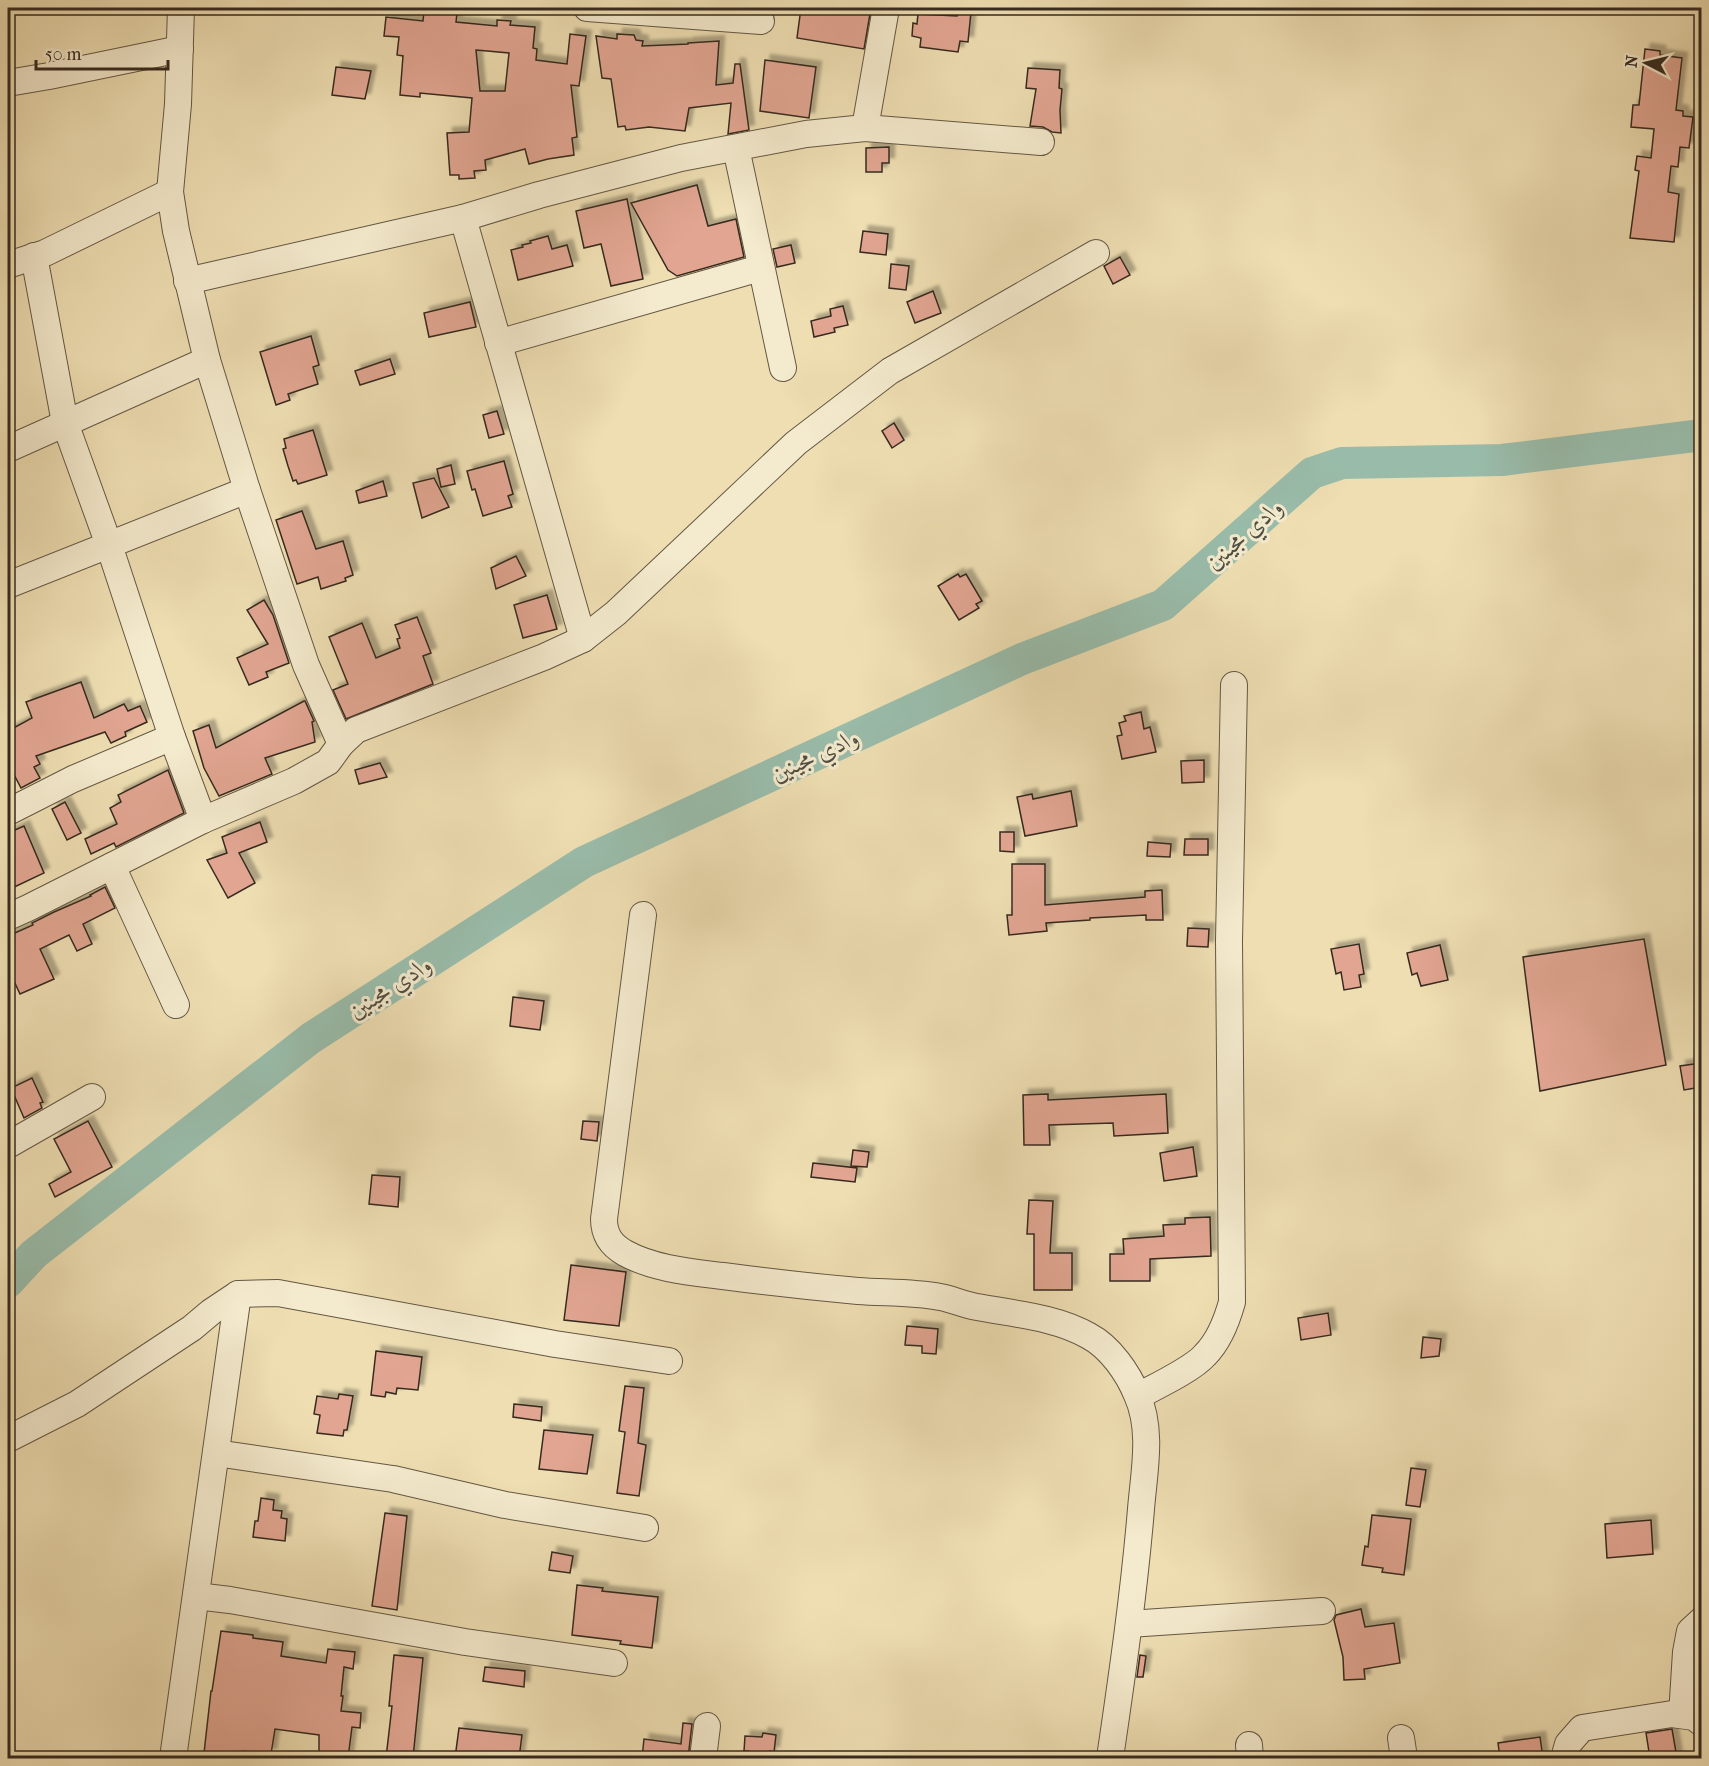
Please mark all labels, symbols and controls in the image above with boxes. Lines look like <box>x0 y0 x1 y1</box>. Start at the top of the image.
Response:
scale bar <box>36 33 168 71</box>
north arrow <box>1616 33 1676 93</box>
text: 50 m <box>45 44 82 65</box>
text: N <box>1621 53 1642 68</box>
water label: وادي مجينين <box>1199 493 1292 579</box>
water label: وادي مجينين <box>767 722 866 792</box>
water label: وادي مجينين <box>343 950 440 1028</box>

